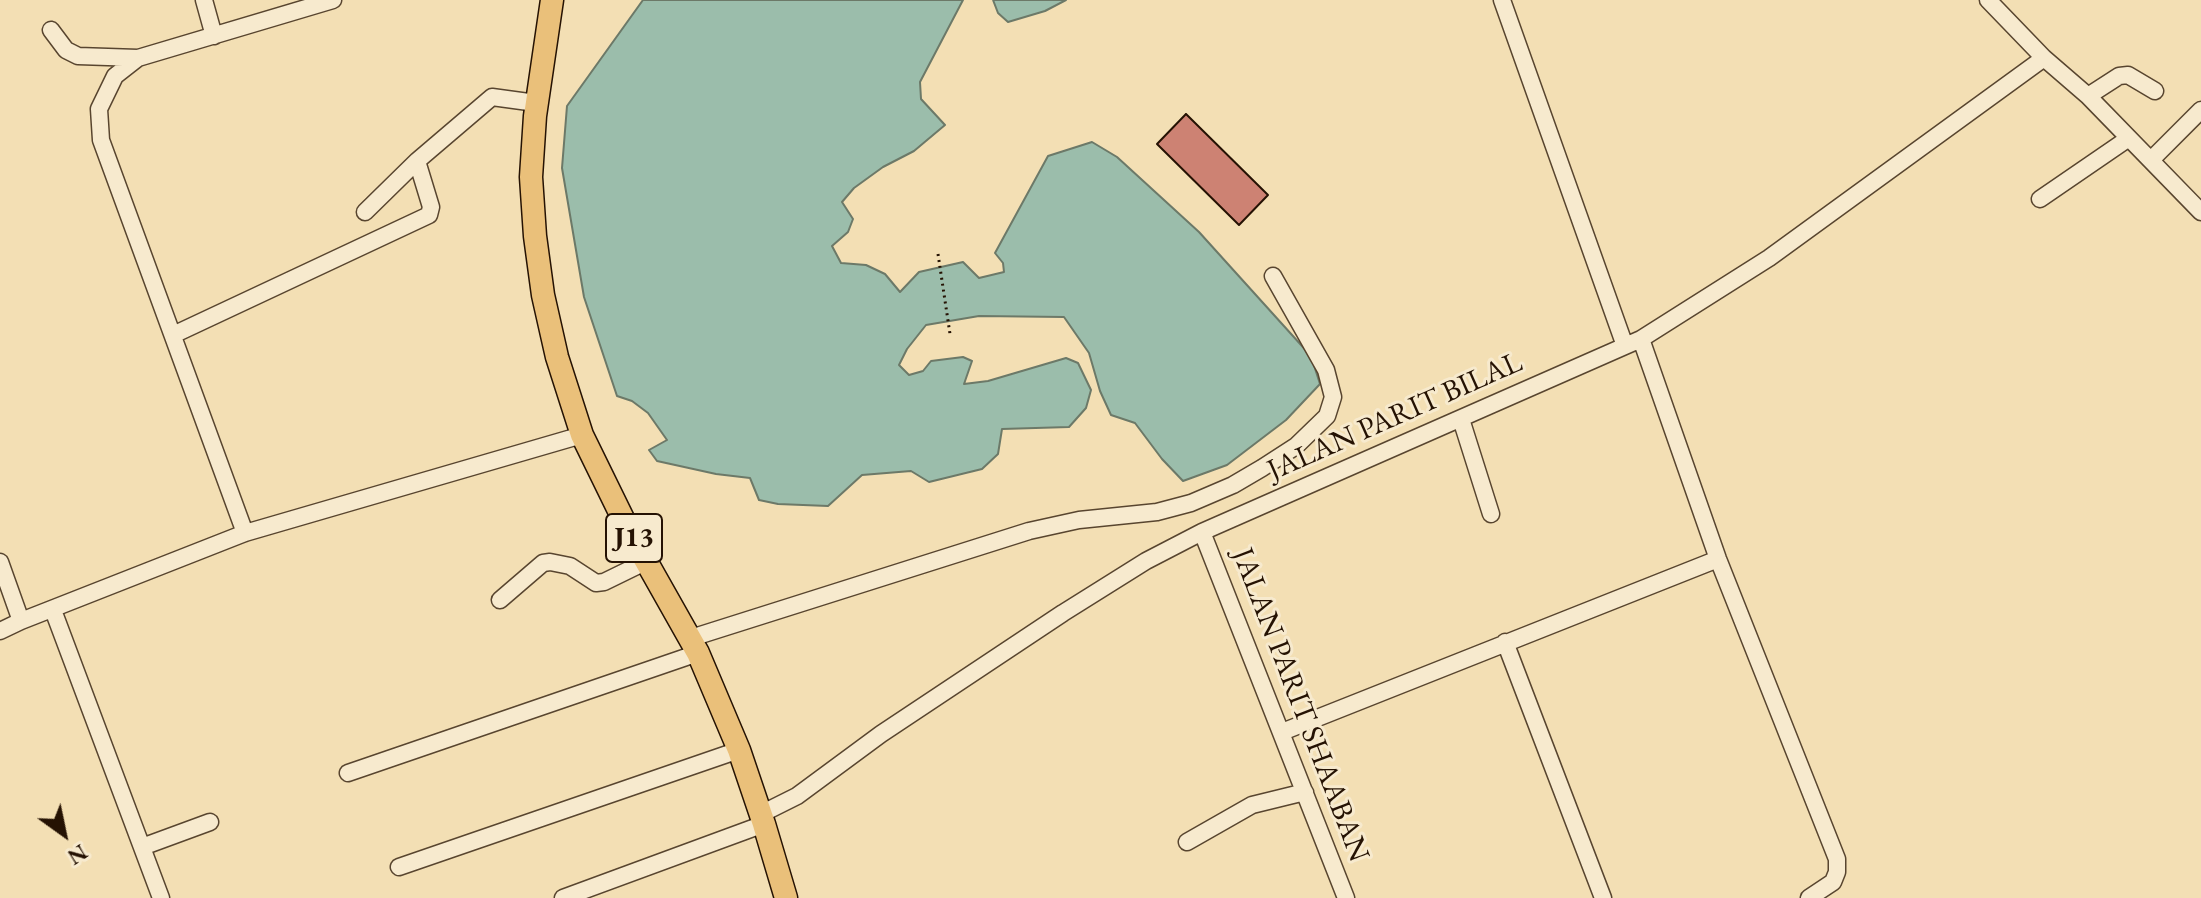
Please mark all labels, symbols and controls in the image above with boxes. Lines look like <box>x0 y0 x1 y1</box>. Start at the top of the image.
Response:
street label: JALAN PARIT BILAL <box>1262 345 1528 489</box>
road number: J13 <box>606 514 662 562</box>
street label: JALAN PARIT SHAABAN <box>1223 543 1377 867</box>
north arrow <box>24 794 104 874</box>
text: N <box>62 838 93 872</box>

